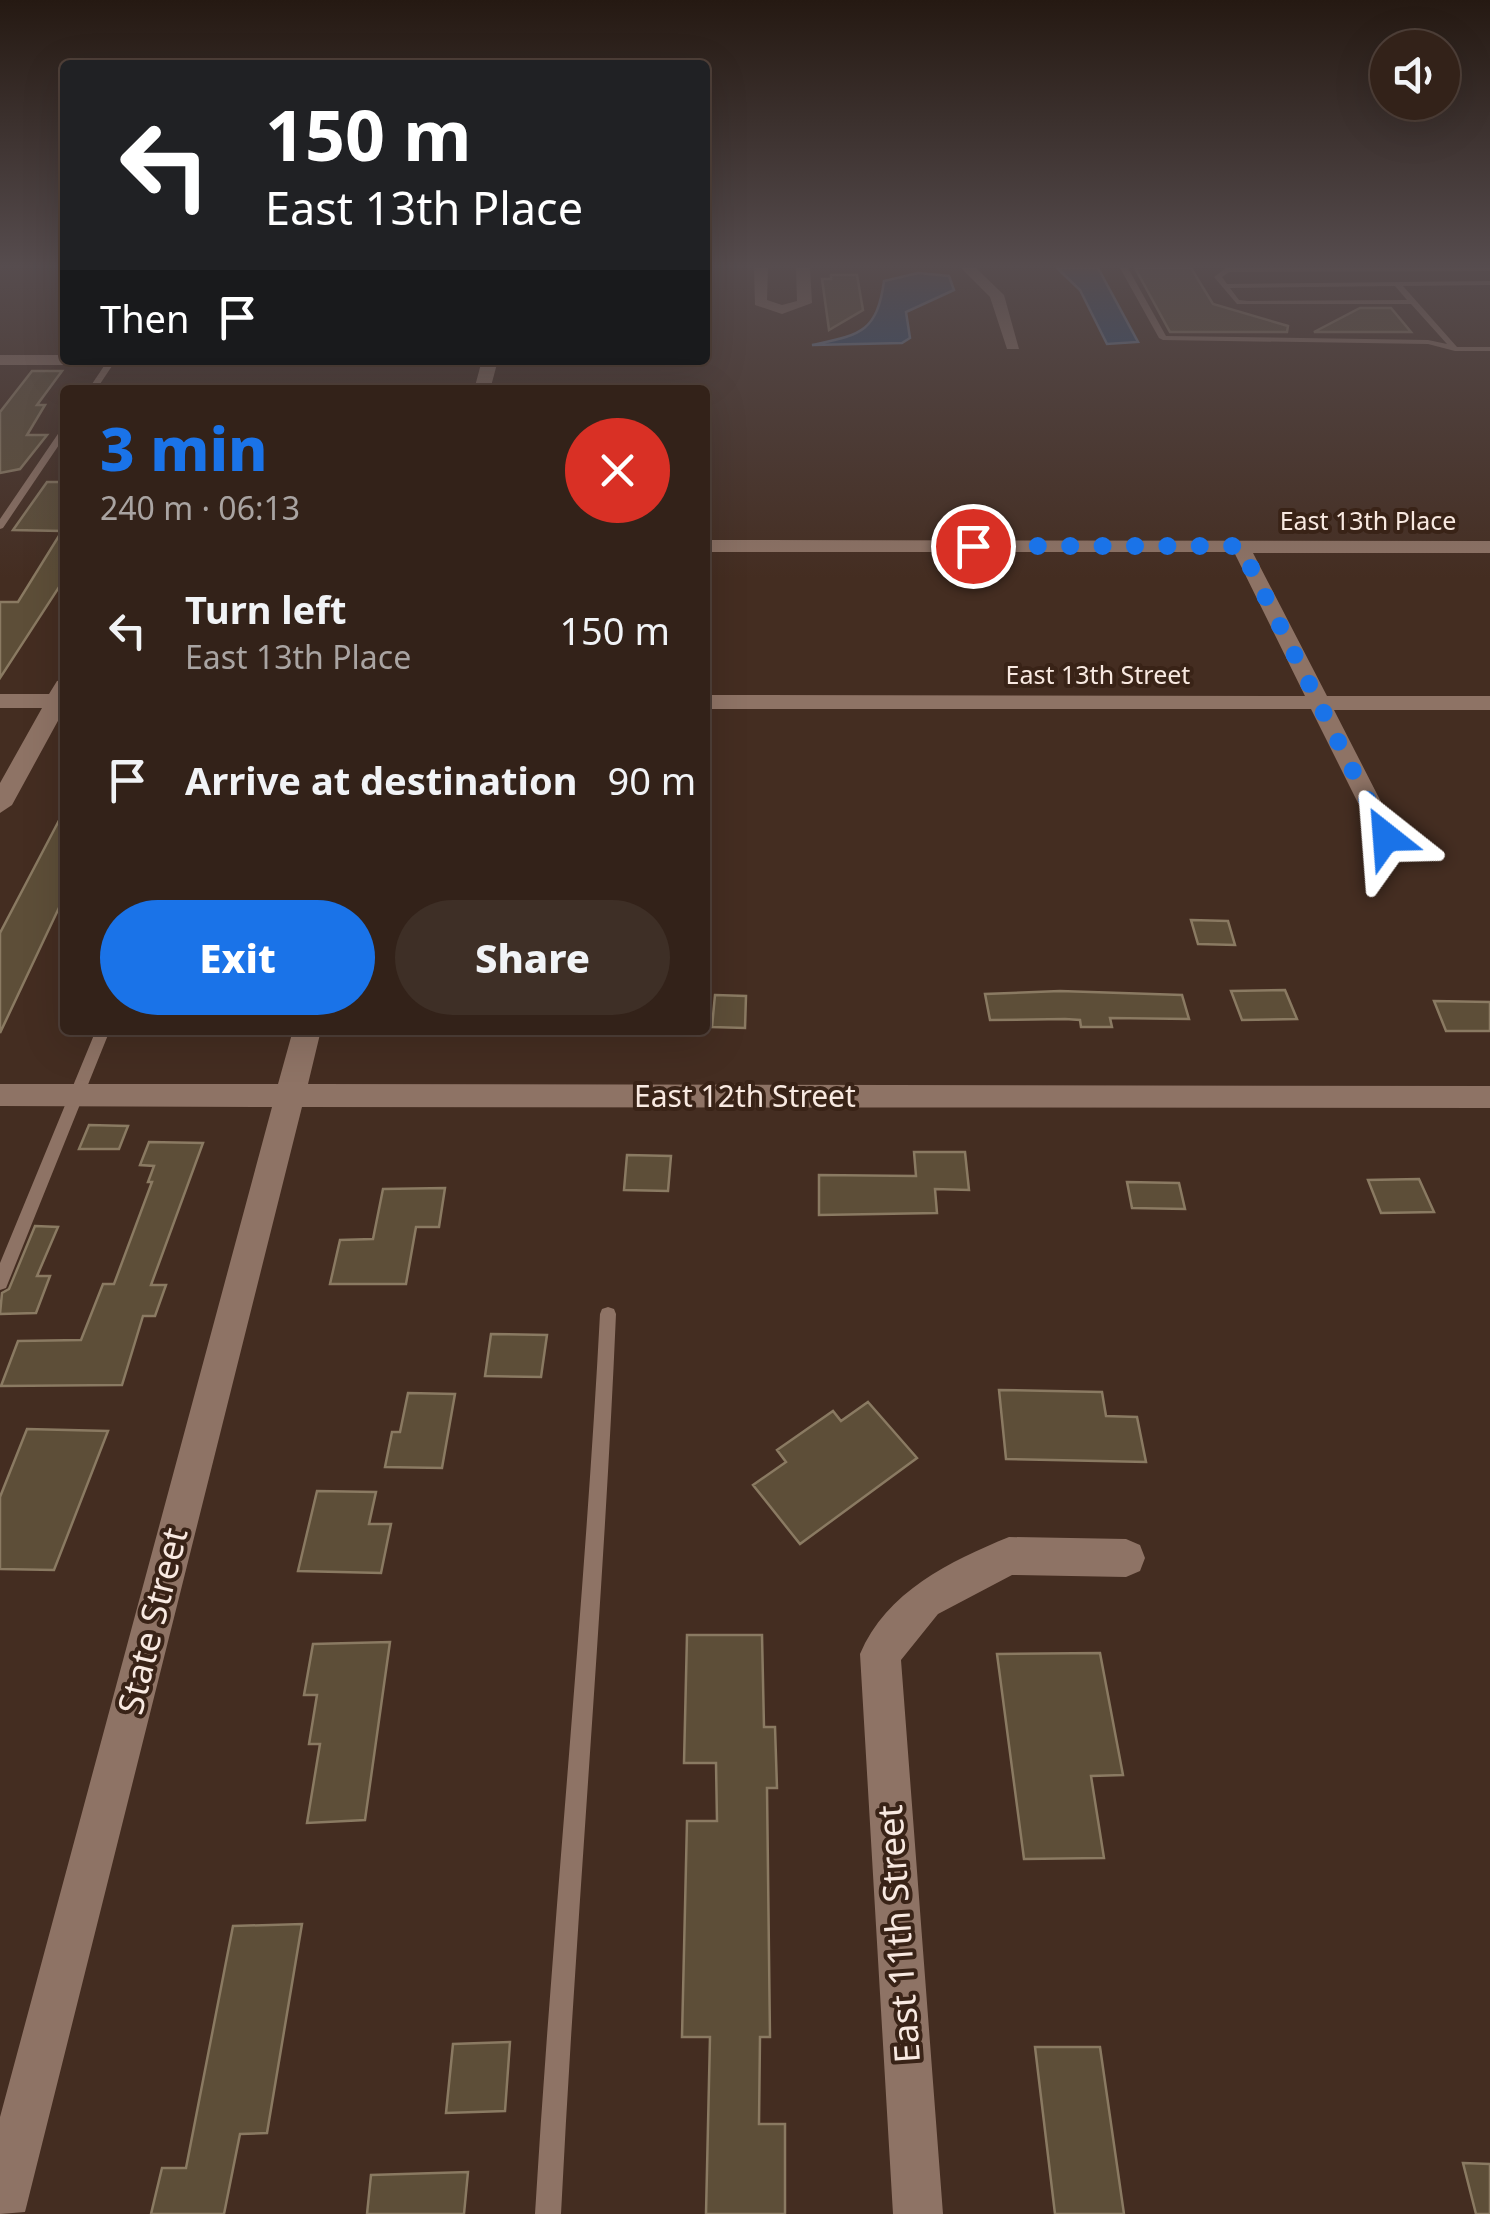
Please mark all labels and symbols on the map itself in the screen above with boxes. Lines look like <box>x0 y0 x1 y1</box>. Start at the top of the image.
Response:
street label: East 13th Place <box>1280 503 1456 537</box>
pin <box>931 504 1016 589</box>
street label: East 13th Street <box>1006 657 1190 691</box>
position arrow <box>1334 785 1438 889</box>
street label: East 12th Street <box>634 1075 856 1116</box>
street label: State Street <box>106 1522 197 1719</box>
street label: East 11th Street <box>865 1803 930 2065</box>

